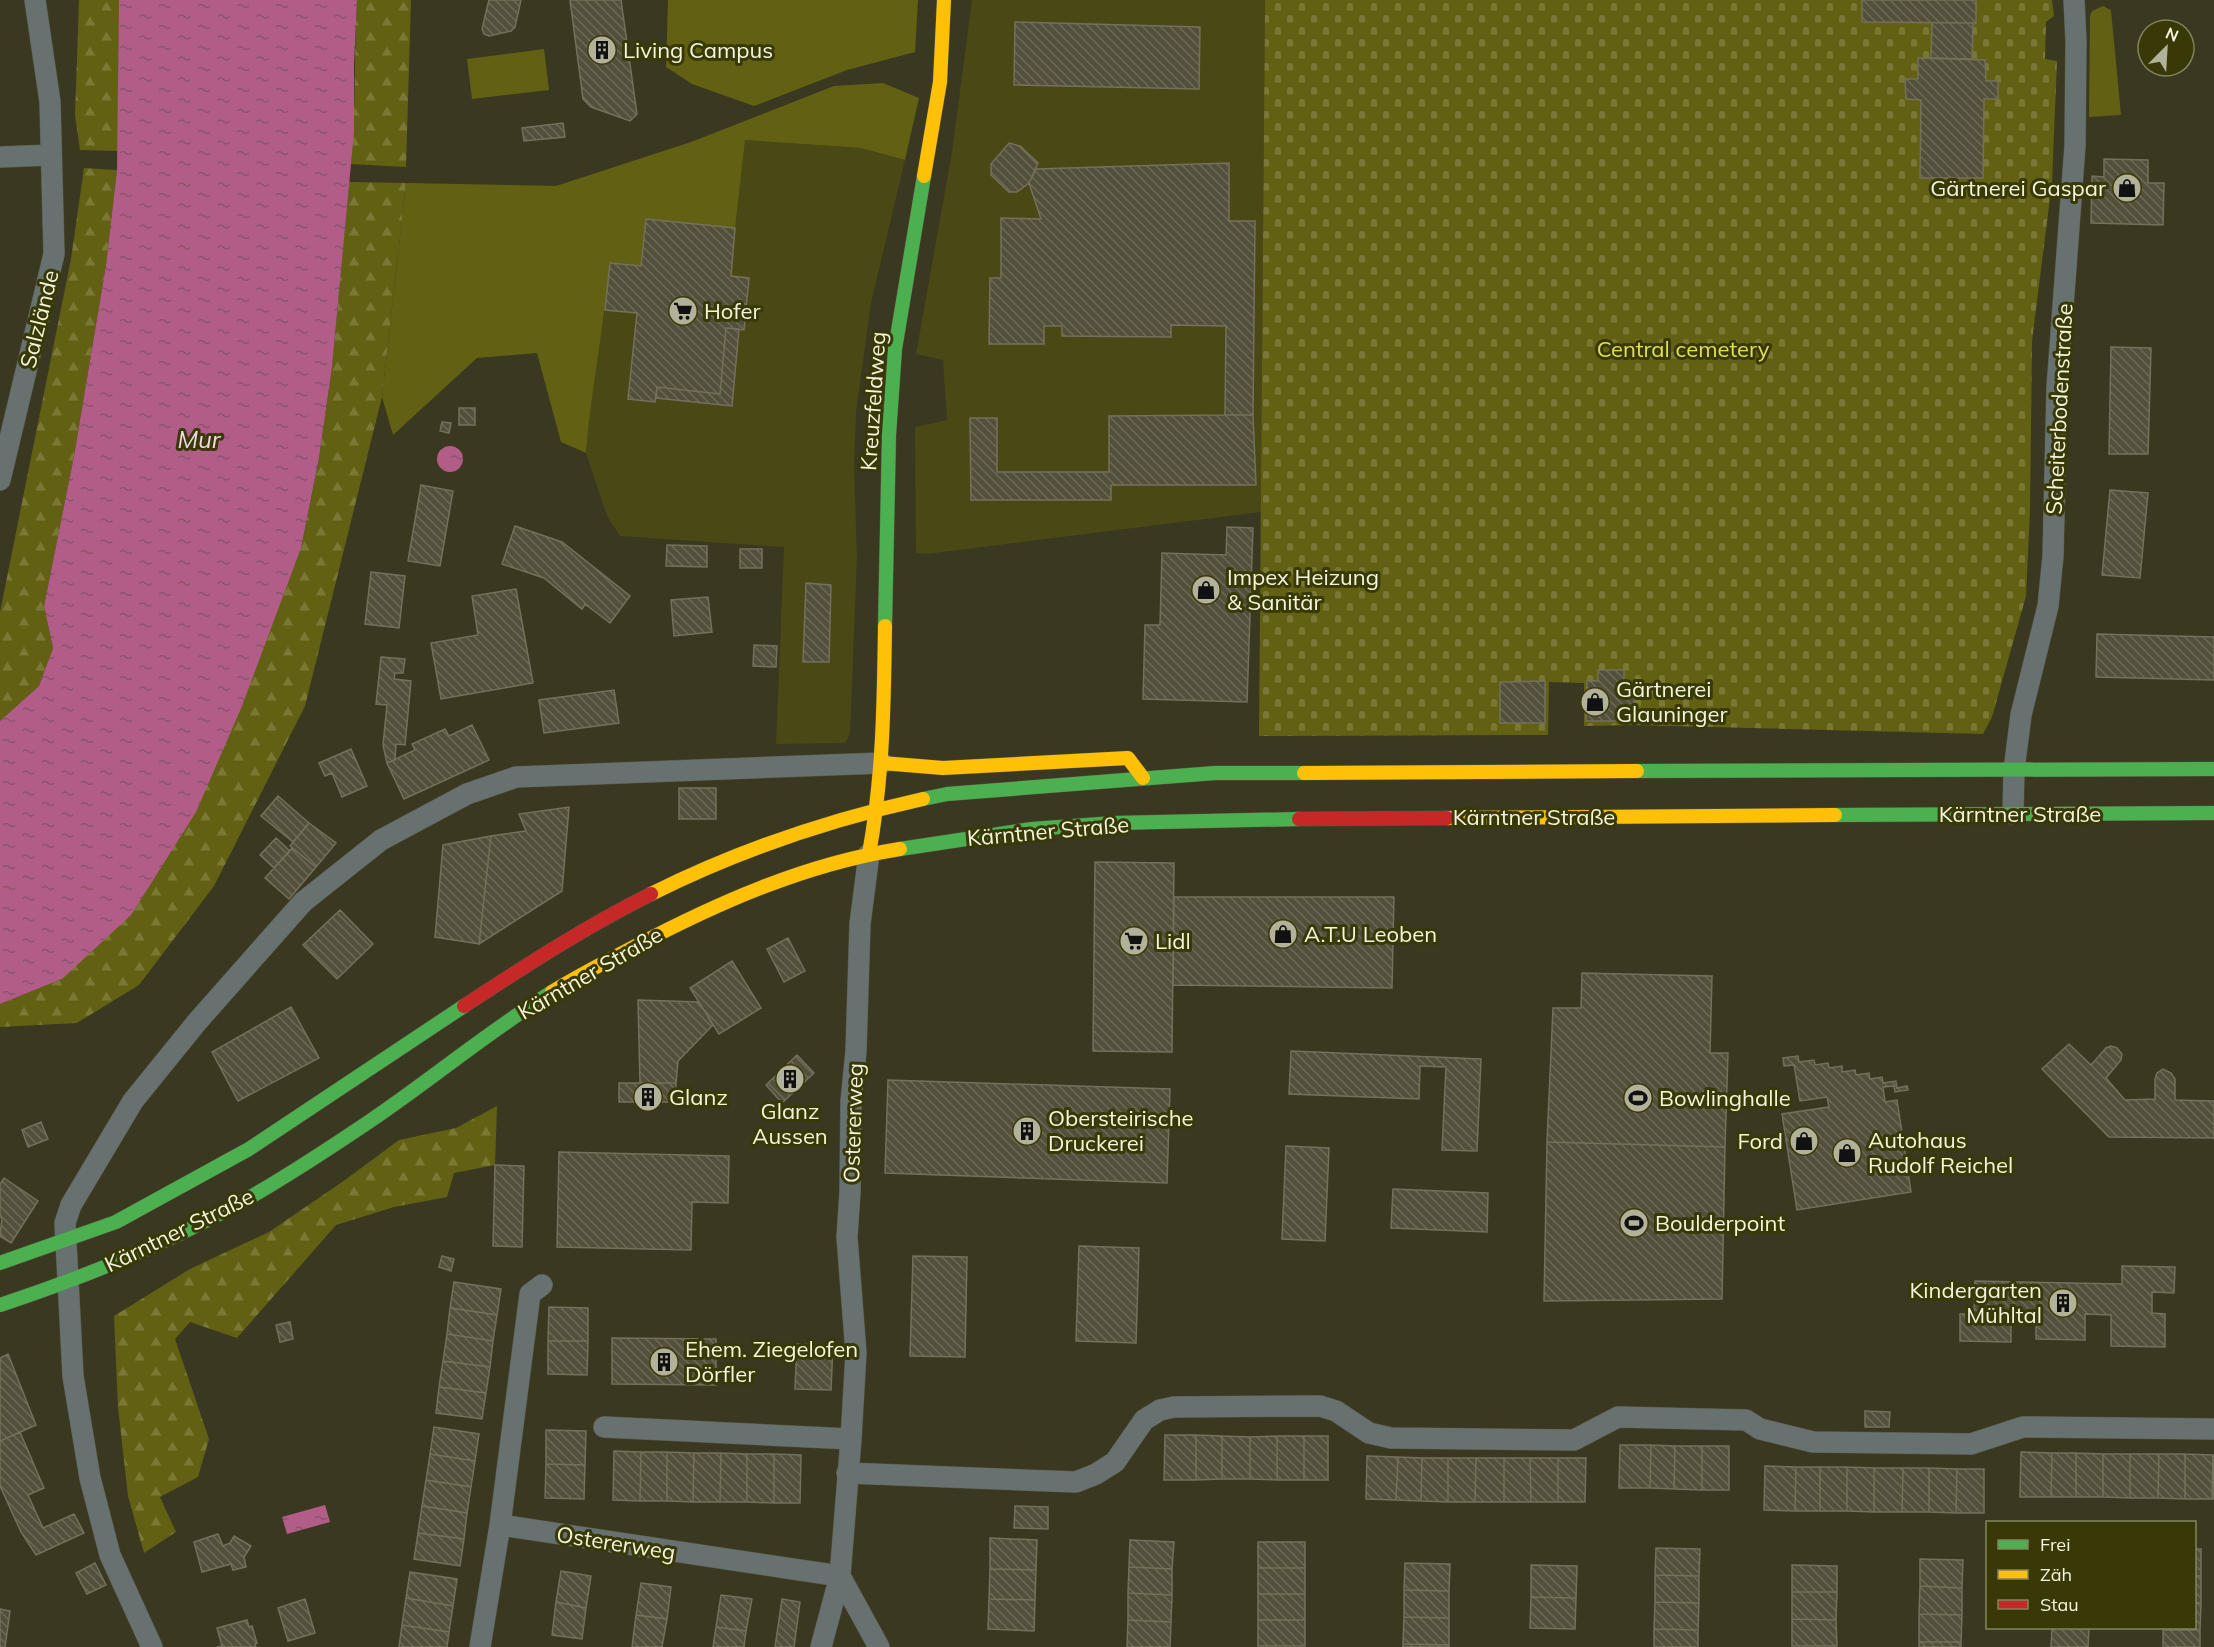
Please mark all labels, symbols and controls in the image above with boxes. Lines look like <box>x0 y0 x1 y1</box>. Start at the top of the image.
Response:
north arrow <box>2136 18 2196 78</box>
text: N <box>2163 23 2182 46</box>
building icon: Living Campus <box>586 34 618 66</box>
place label: Living Campus <box>623 36 773 64</box>
shop icon: Gärtnerei Gaspar <box>2111 172 2143 204</box>
place label: Gärtnerei Gaspar <box>1930 174 2106 202</box>
street label: Salzlände <box>13 267 65 371</box>
supermarket icon: Hofer <box>667 295 699 327</box>
place label: Hofer <box>704 297 760 325</box>
street label: Scheiterbodenstraße <box>2039 303 2079 515</box>
street label: Kreuzfeldweg <box>854 330 892 472</box>
park label: Central cemetery <box>1597 335 1770 363</box>
water label: Mur <box>177 424 222 454</box>
place label: Impex Heizung & Sanitär <box>1227 563 1379 616</box>
shop icon: Impex Heizung & Sanitär <box>1190 574 1222 606</box>
place label: Gärtnerei Glauninger <box>1616 675 1727 728</box>
shop icon: Gärtnerei Glauninger <box>1579 686 1611 718</box>
street label: Kärntner Straße <box>1939 800 2101 828</box>
street label: Kärntner Straße <box>1453 803 1615 831</box>
street label: Kärntner Straße <box>966 810 1130 852</box>
shop icon: A.T.U Leoben <box>1267 918 1299 950</box>
street label: Kärntner Straße <box>513 920 667 1026</box>
place label: A.T.U Leoben <box>1304 920 1437 948</box>
supermarket icon: Lidl <box>1118 925 1150 957</box>
place label: Lidl <box>1155 927 1191 955</box>
building icon: Glanz Aussen <box>774 1063 806 1095</box>
street label: Ostererweg <box>837 1063 869 1183</box>
building icon: Glanz <box>632 1081 664 1113</box>
sports icon: Bowlinghalle <box>1622 1082 1654 1114</box>
place label: Glanz <box>669 1083 728 1111</box>
place label: Bowlinghalle <box>1659 1084 1791 1112</box>
place label: Glanz Aussen <box>752 1097 828 1150</box>
place label: Obersteirische Druckerei <box>1048 1104 1194 1157</box>
building icon: Obersteirische Druckerei <box>1011 1115 1043 1147</box>
shop icon: Ford <box>1788 1125 1820 1157</box>
place label: Autohaus Rudolf Reichel <box>1868 1126 2013 1179</box>
place label: Ford <box>1737 1127 1783 1155</box>
shop icon: Autohaus Rudolf Reichel <box>1831 1137 1863 1169</box>
street label: Kärntner Straße <box>100 1182 258 1278</box>
sports icon: Boulderpoint <box>1618 1207 1650 1239</box>
place label: Boulderpoint <box>1655 1209 1785 1237</box>
place label: Kindergarten Mühltal <box>1909 1276 2042 1329</box>
building icon: Kindergarten Mühltal <box>2047 1287 2079 1319</box>
place label: Ehem. Ziegelofen Dörfler <box>685 1335 858 1388</box>
building icon: Ehem. Ziegelofen Dörfler <box>648 1346 680 1378</box>
street label: Ostererweg <box>555 1520 677 1566</box>
legend <box>1986 1521 2196 1629</box>
text: Frei <box>2040 1533 2070 1556</box>
text: Zäh <box>2040 1563 2072 1586</box>
text: Stau <box>2040 1593 2079 1616</box>

